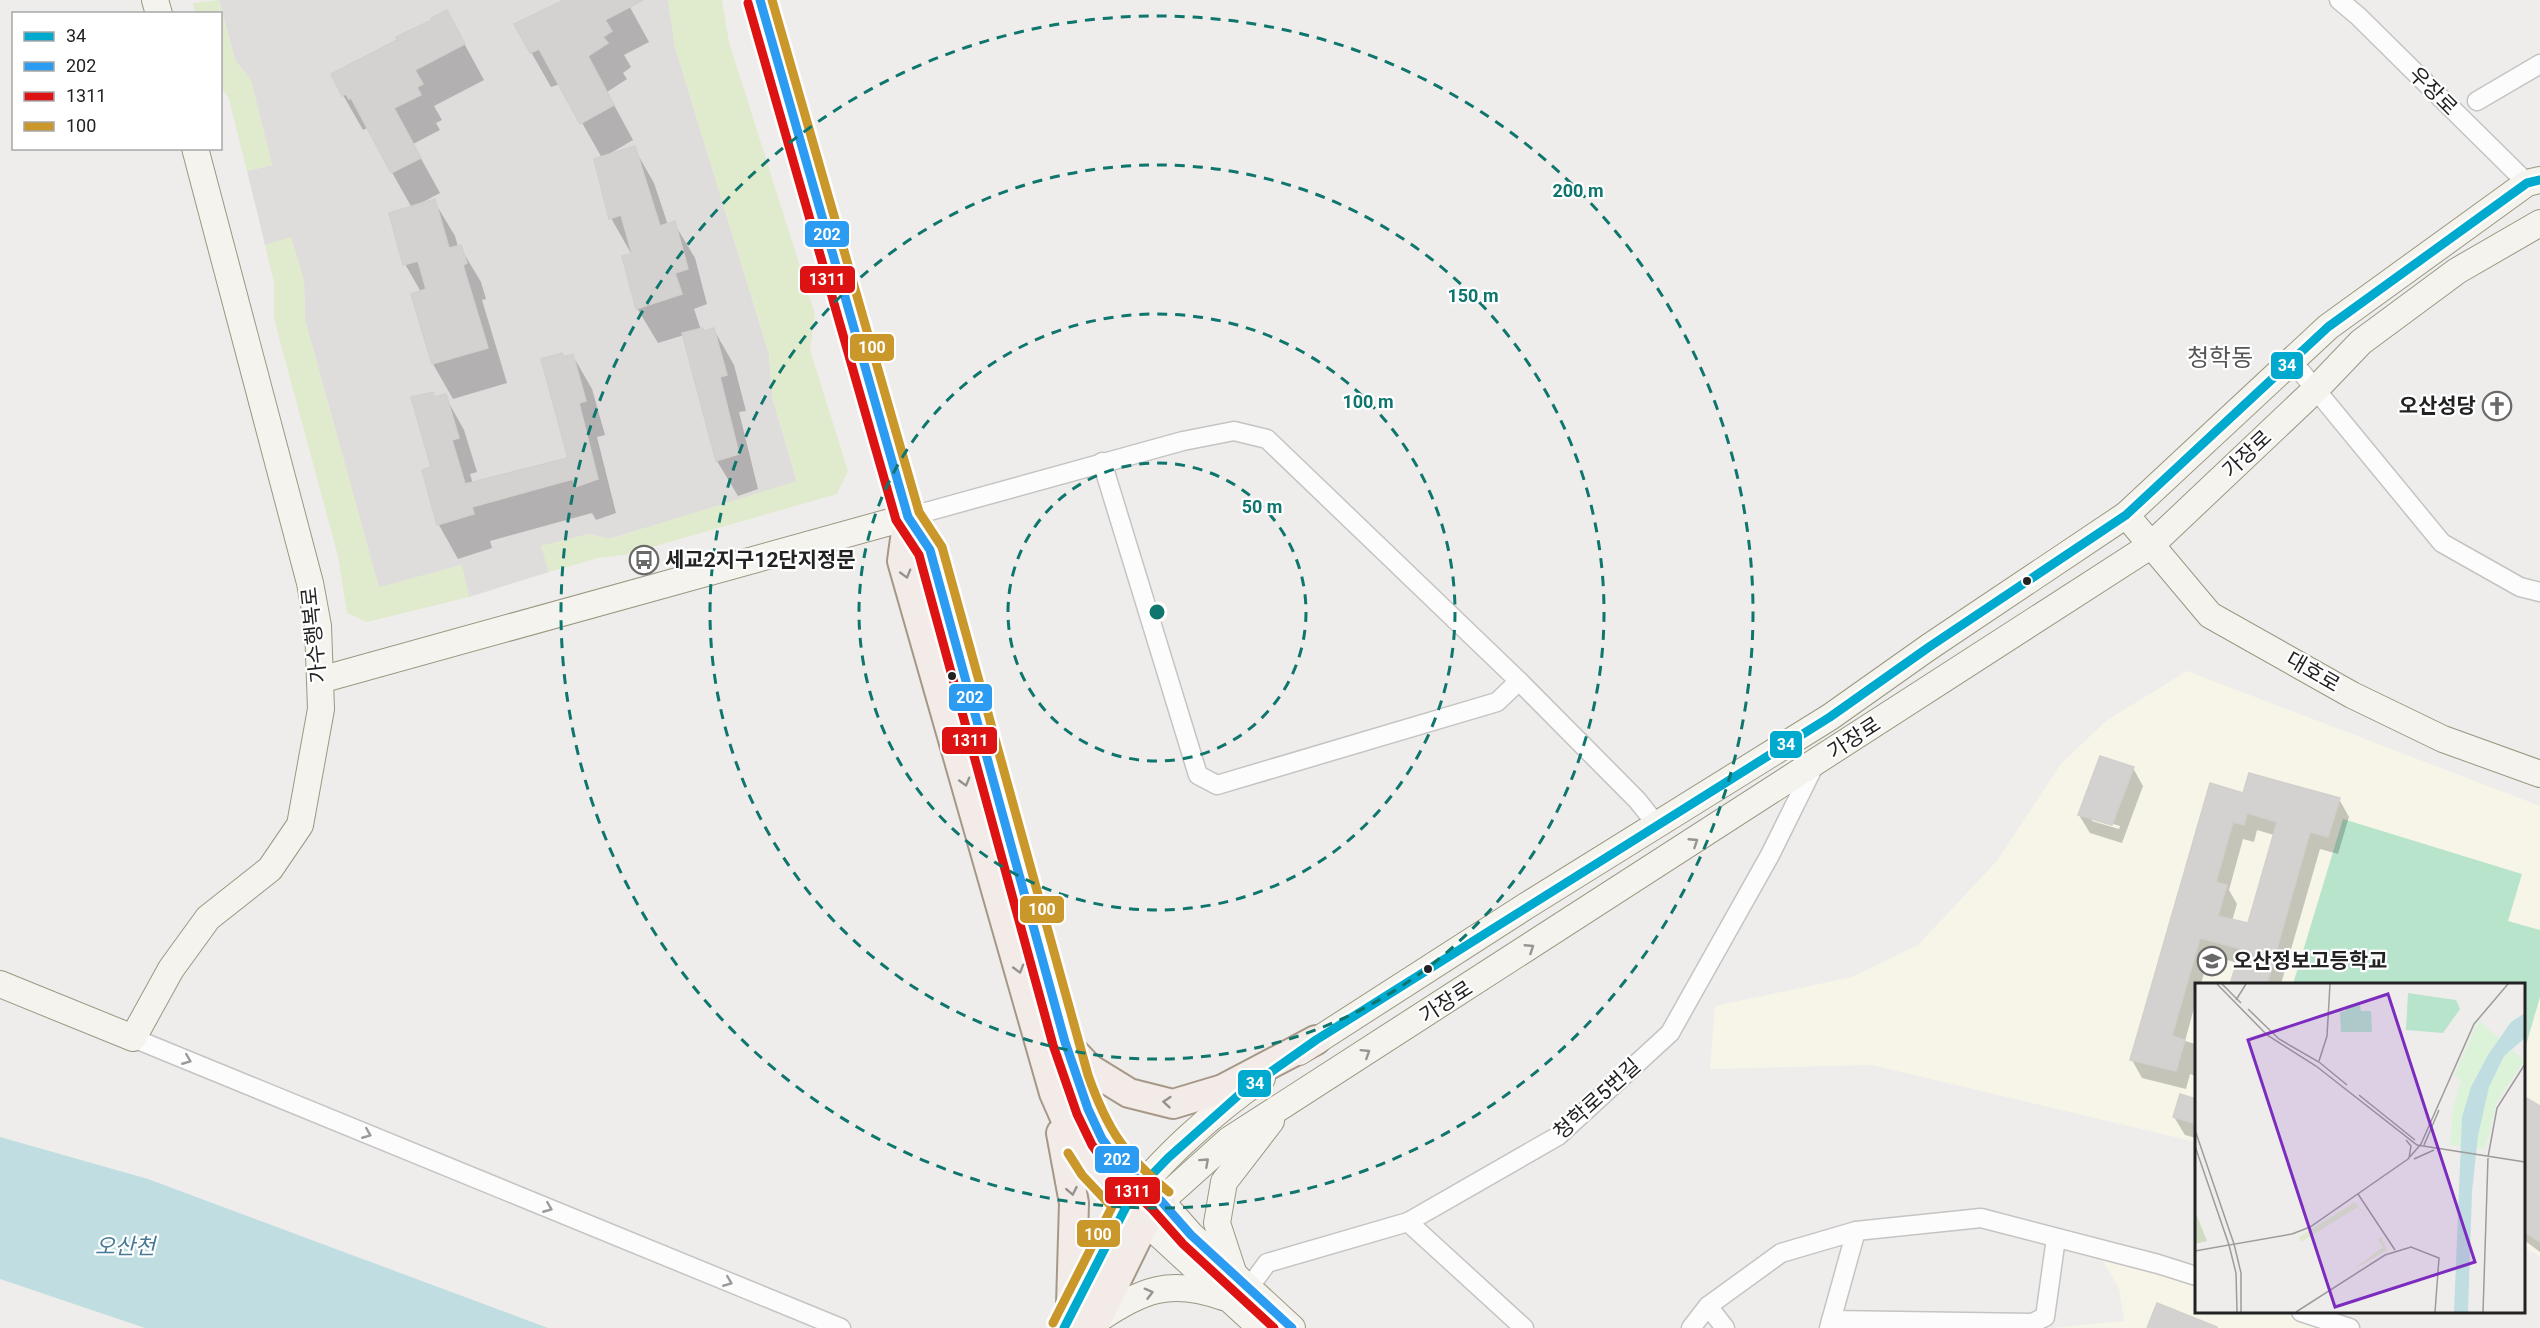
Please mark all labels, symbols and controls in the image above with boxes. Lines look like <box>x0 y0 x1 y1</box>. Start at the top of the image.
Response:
legend <box>12 12 222 150</box>
text: 34 <box>66 25 86 46</box>
text: 202 <box>66 55 96 76</box>
street label: 우장로 <box>2404 62 2462 120</box>
text: 1311 <box>66 85 106 106</box>
text: 100 <box>66 115 96 136</box>
text: 200 m <box>1552 180 1604 201</box>
line badge: 202 <box>804 220 850 248</box>
text: 202 <box>813 225 841 244</box>
line badge: 1311 <box>799 265 856 294</box>
text: 1311 <box>809 270 845 289</box>
text: 150 m <box>1447 285 1499 306</box>
line badge: 100 <box>849 333 895 362</box>
text: 100 <box>858 338 886 357</box>
district label: 청학동 <box>2187 344 2253 372</box>
line badge: 34 <box>2270 351 2304 380</box>
text: 34 <box>2278 356 2296 375</box>
church icon: 오산성당 <box>2481 390 2513 422</box>
text: 100 m <box>1342 391 1394 412</box>
place label: 오산성당 <box>2399 394 2476 418</box>
street label: 가장로 <box>2218 425 2276 483</box>
text: 50 m <box>1242 496 1282 517</box>
bus stop icon: 세교2지구12단지정문 <box>628 544 660 576</box>
place label: 세교2지구12단지정문 <box>665 548 856 572</box>
one-way arrow <box>899 568 911 579</box>
unlabelled marker <box>2021 575 2033 587</box>
street label: 가수행복로 <box>297 586 331 684</box>
centre of rings <box>1147 602 1167 622</box>
street label: 대호로 <box>2282 647 2344 697</box>
unlabelled marker <box>946 670 958 682</box>
line badge: 202 <box>948 683 993 712</box>
text: 202 <box>956 688 984 707</box>
street label: 가장로 <box>1823 712 1885 764</box>
line badge: 1311 <box>941 726 998 755</box>
line badge: 34 <box>1769 730 1803 759</box>
text: 1311 <box>952 731 988 750</box>
text: 34 <box>1777 735 1795 754</box>
one-way arrow <box>958 776 970 787</box>
one-way arrow <box>1687 838 1698 849</box>
line badge: 100 <box>1019 895 1065 924</box>
text: 100 <box>1028 900 1056 919</box>
one-way arrow <box>1523 944 1534 955</box>
school or university icon: 오산정보고등학교 <box>2196 945 2228 977</box>
place label: 오산정보고등학교 <box>2233 949 2388 973</box>
unlabelled marker <box>1422 963 1434 975</box>
one-way arrow <box>1012 964 1024 974</box>
street label: 가장로 <box>1415 976 1477 1028</box>
inset map <box>2195 983 2525 1313</box>
one-way arrow <box>1359 1049 1370 1060</box>
one-way arrow <box>181 1053 192 1065</box>
street label: 청학로5번길 <box>1549 1054 1645 1144</box>
line badge: 34 <box>1237 1069 1272 1098</box>
text: 34 <box>1246 1074 1264 1093</box>
one-way arrow <box>1162 1096 1171 1109</box>
one-way arrow <box>361 1127 372 1139</box>
line badge: 202 <box>1094 1145 1140 1174</box>
text: 202 <box>1103 1150 1131 1169</box>
one-way arrow <box>1198 1158 1208 1169</box>
line badge: 1311 <box>1104 1176 1161 1205</box>
text: 1311 <box>1114 1182 1150 1201</box>
one-way arrow <box>1065 1186 1078 1196</box>
one-way arrow <box>542 1201 553 1213</box>
line badge: 100 <box>1076 1219 1121 1248</box>
text: 100 <box>1084 1225 1112 1244</box>
water label: 오산천 <box>95 1234 158 1259</box>
one-way arrow <box>722 1275 733 1287</box>
one-way arrow <box>1143 1288 1154 1300</box>

